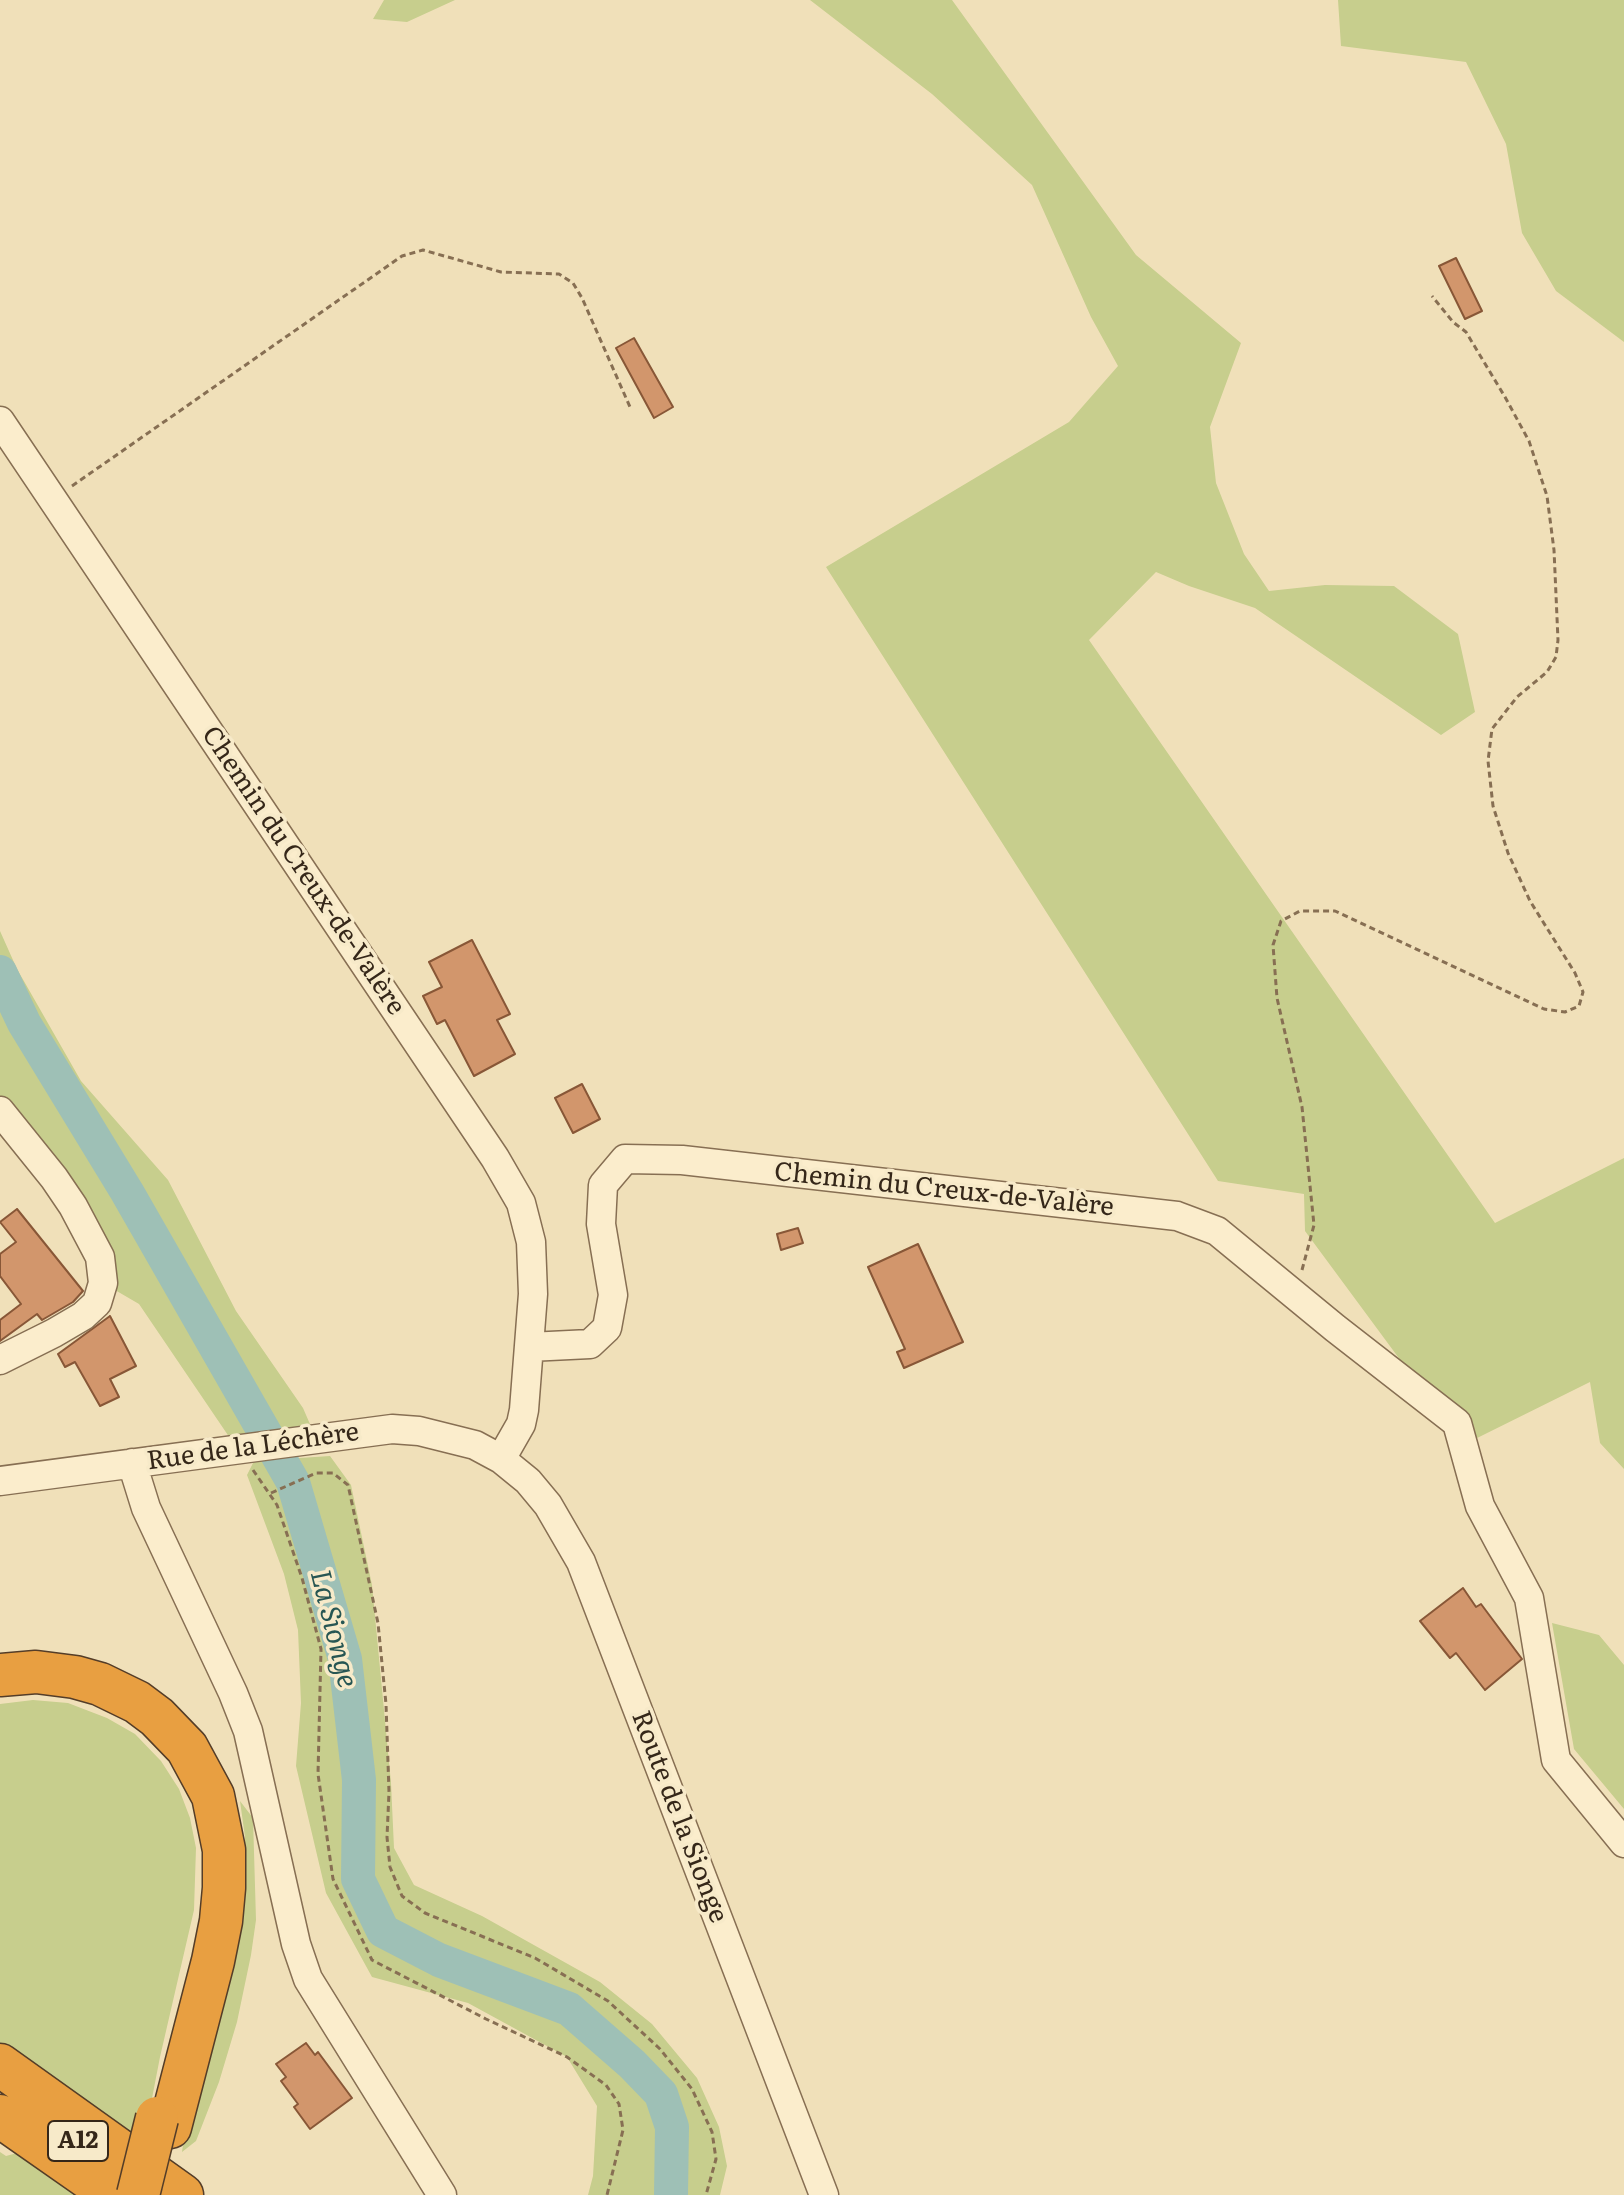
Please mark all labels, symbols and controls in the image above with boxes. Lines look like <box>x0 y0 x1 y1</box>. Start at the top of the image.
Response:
street label: Chemin du Creux-de-Valère <box>195 721 411 1021</box>
street label: Chemin du Creux-de-Valère <box>773 1157 1115 1223</box>
street label: Rue de la Léchère <box>145 1417 361 1477</box>
water label: La Sionge <box>302 1567 364 1691</box>
street label: Route de la Sionge <box>624 1707 734 1927</box>
road number: A12 <box>48 2121 108 2161</box>

